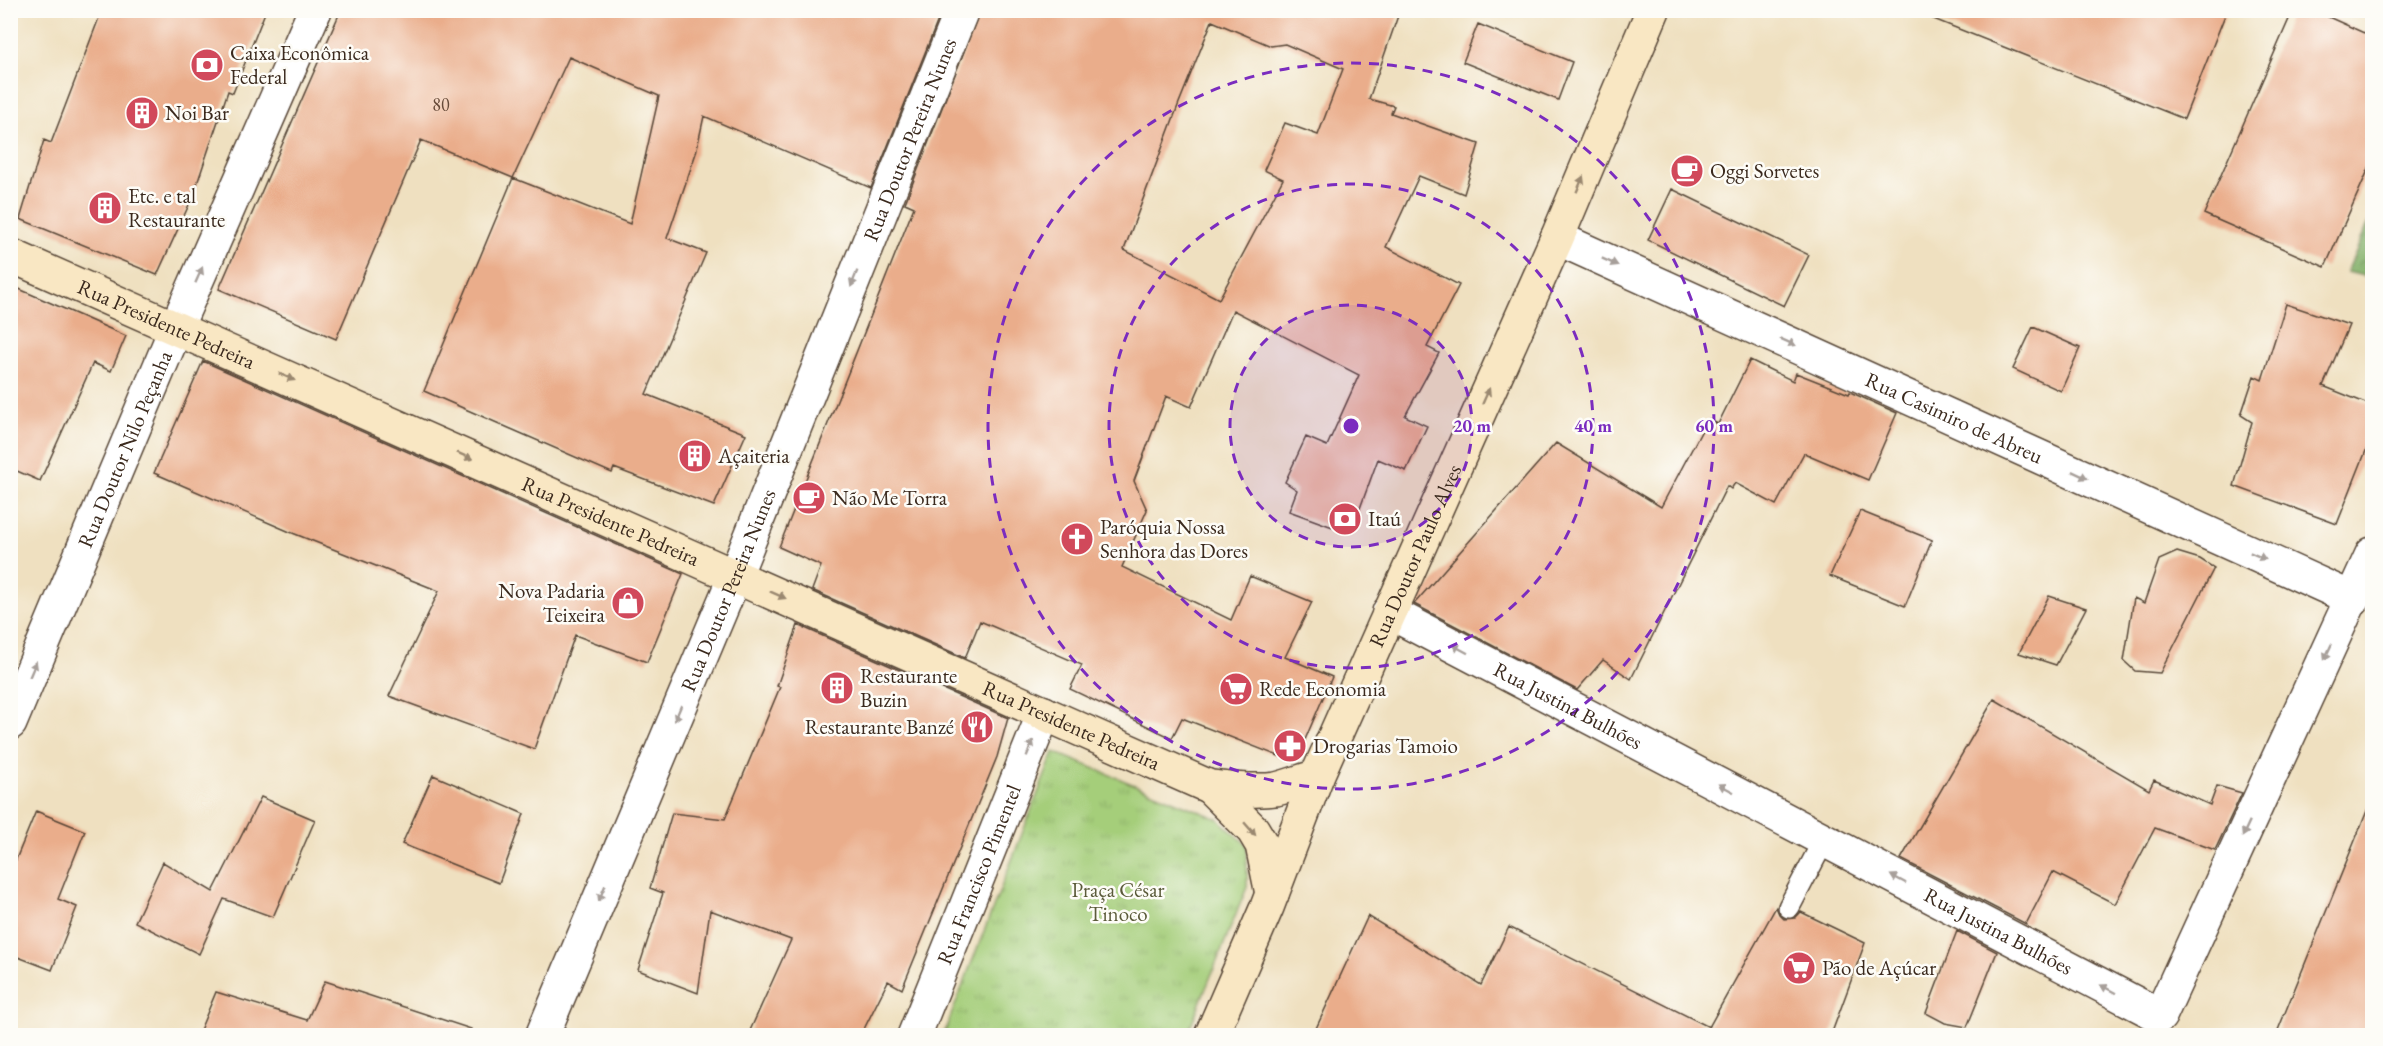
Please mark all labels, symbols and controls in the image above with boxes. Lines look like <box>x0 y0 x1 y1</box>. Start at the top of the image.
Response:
street label: Rua Doutor Pereira Nunes <box>857 34 962 245</box>
place label: Caixa Econômica Federal <box>230 39 370 90</box>
bank icon: Caixa Econômica Federal <box>189 47 225 83</box>
house number: 80 <box>432 93 450 116</box>
building icon: Noi Bar <box>124 95 160 131</box>
place label: Noi Bar <box>165 99 229 126</box>
cafe icon: Oggi Sorvetes <box>1669 153 1705 189</box>
place label: Oggi Sorvetes <box>1710 157 1819 184</box>
one-way arrow <box>1575 174 1585 192</box>
place label: Etc. e tal Restaurante <box>128 182 225 233</box>
building icon: Etc. e tal Restaurante <box>87 190 123 226</box>
one-way arrow <box>1602 257 1620 267</box>
one-way arrow <box>195 266 204 283</box>
one-way arrow <box>849 270 858 288</box>
street label: Rua Presidente Pedreira <box>74 273 260 375</box>
one-way arrow <box>1779 338 1796 347</box>
street label: Rua Doutor Nilo Peçanha <box>71 346 178 552</box>
street label: Rua Casimiro de Abreu <box>1861 366 2047 470</box>
one-way arrow <box>278 373 296 383</box>
one-way arrow <box>1481 388 1490 405</box>
text: 20 m <box>1453 414 1491 437</box>
text: 40 m <box>1574 414 1612 437</box>
text: 60 m <box>1695 414 1733 437</box>
centre of rings <box>1341 416 1361 436</box>
building icon: Açaiteria <box>677 438 713 474</box>
place label: Açaiteria <box>717 442 790 469</box>
one-way arrow <box>457 451 475 461</box>
street label: Rua Doutor Paulo Alves <box>1362 460 1467 651</box>
street label: Rua Presidente Pedreira <box>518 470 704 572</box>
one-way arrow <box>2072 470 2090 480</box>
cafe icon: Não Me Torra <box>791 480 827 516</box>
place label: Não Me Torra <box>832 484 948 511</box>
street label: Rua Doutor Pereira Nunes <box>674 485 782 696</box>
bank icon: Itaú <box>1327 501 1363 537</box>
place label: Itaú <box>1368 505 1401 532</box>
place label: Paróquia Nossa Senhora das Dores <box>1100 513 1248 564</box>
church icon: Paróquia Nossa Senhora das Dores <box>1059 521 1095 557</box>
one-way arrow <box>2249 551 2267 561</box>
place label: Nova Padaria Teixeira <box>498 577 606 628</box>
shop icon: Nova Padaria Teixeira <box>610 585 646 621</box>
one-way arrow <box>769 590 787 600</box>
one-way arrow <box>1451 644 1468 654</box>
one-way arrow <box>2324 644 2333 661</box>
street label: Rua Justina Bulhões <box>1489 655 1647 755</box>
one-way arrow <box>28 660 38 678</box>
place label: Restaurante Buzin <box>860 662 957 713</box>
building icon: Restaurante Buzin <box>819 670 855 706</box>
supermarket icon: Rede Economia <box>1218 671 1254 707</box>
street label: Rua Presidente Pedreira <box>979 674 1165 776</box>
place label: Rede Economia <box>1259 675 1387 702</box>
one-way arrow <box>673 704 683 722</box>
restaurant icon: Restaurante Banzé <box>959 709 995 745</box>
place label: Restaurante Banzé <box>805 713 954 740</box>
pharmacy icon: Drogarias Tamoio <box>1272 728 1308 764</box>
place label: Drogarias Tamoio <box>1313 732 1458 759</box>
one-way arrow <box>1025 738 1035 756</box>
street label: Rua Francisco Pimentel <box>930 781 1027 968</box>
one-way arrow <box>1717 783 1734 793</box>
one-way arrow <box>1244 821 1257 837</box>
one-way arrow <box>2242 821 2251 838</box>
one-way arrow <box>1890 874 1907 884</box>
park label: Praça César Tinoco <box>1071 876 1165 927</box>
street label: Rua Justina Bulhões <box>1920 881 2078 981</box>
one-way arrow <box>597 884 607 902</box>
supermarket icon: Pão de Açúcar <box>1781 950 1817 986</box>
place label: Pão de Açúcar <box>1822 954 1936 981</box>
one-way arrow <box>2100 984 2117 994</box>

